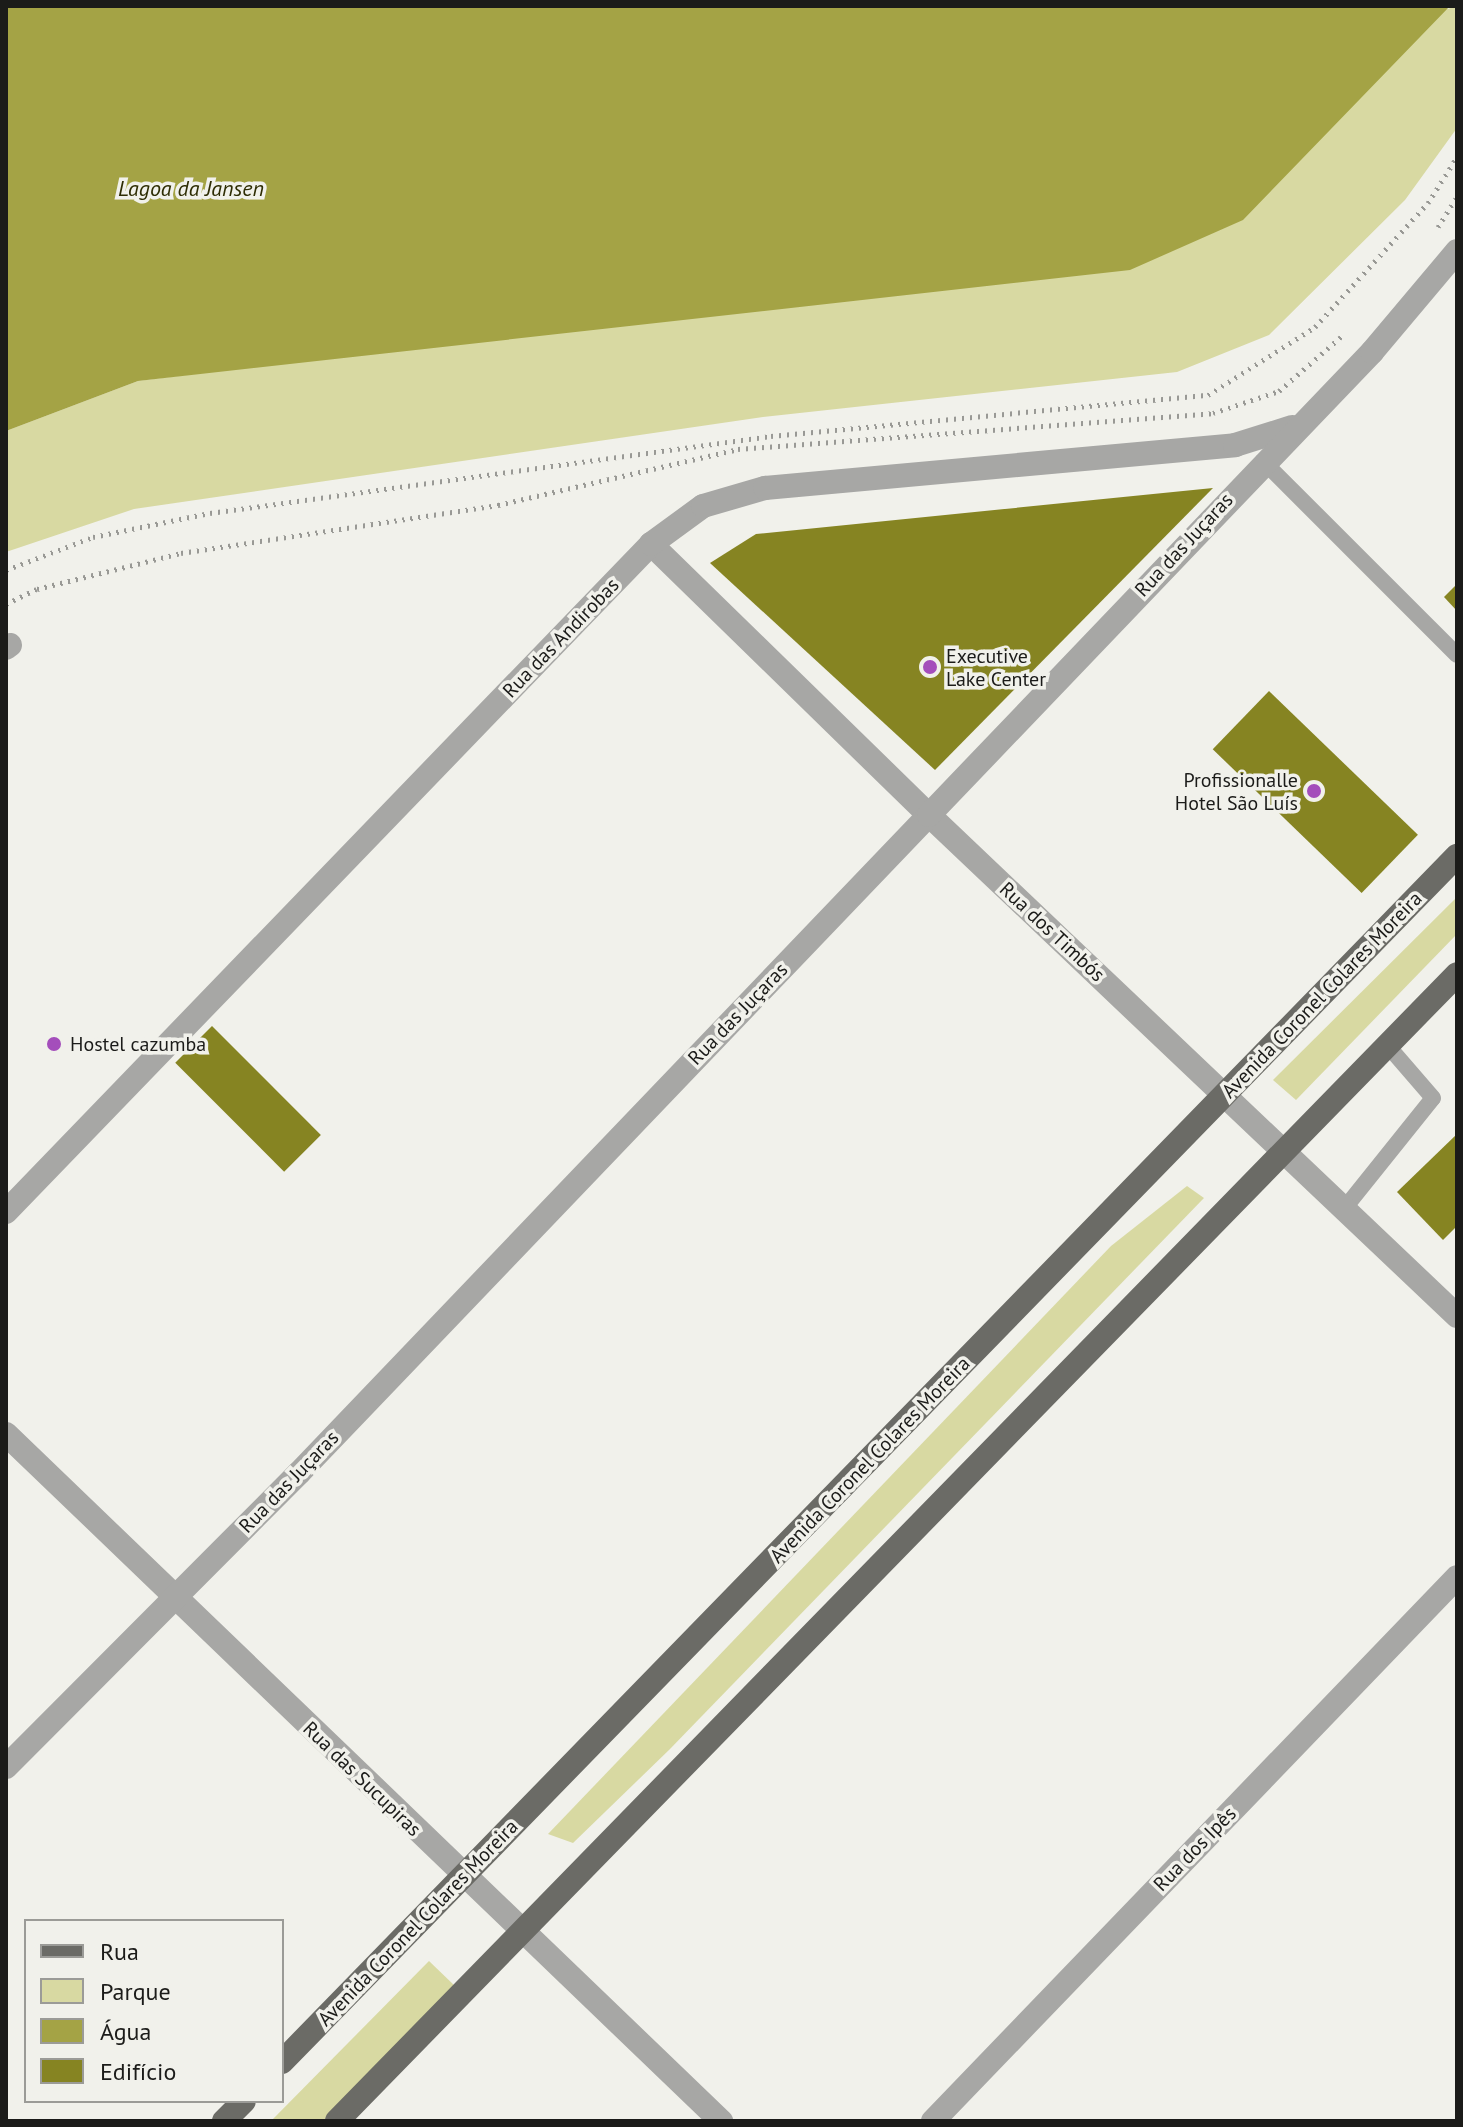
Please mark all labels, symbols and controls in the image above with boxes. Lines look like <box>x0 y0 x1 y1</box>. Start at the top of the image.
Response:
water label: Lagoa da Jansen <box>118 176 264 202</box>
street label: Rua das Juçaras <box>1130 488 1238 602</box>
street label: Rua das Andirobas <box>498 573 624 703</box>
place label: Executive Lake Center <box>946 644 1046 691</box>
marker: Executive Lake Center <box>921 658 939 676</box>
place label: Profissionalle Hotel São Luís <box>1175 768 1298 815</box>
marker: Profissionalle Hotel São Luís <box>1305 782 1323 800</box>
street label: Rua dos Timbós <box>994 877 1110 987</box>
street label: Avenida Coronel Colares Moreira <box>1217 887 1427 1103</box>
street label: Rua das Juçaras <box>683 958 793 1070</box>
place label: Hostel cazumba <box>70 1032 206 1056</box>
marker: Hostel cazumba <box>45 1035 63 1053</box>
street label: Avenida Coronel Colares Moreira <box>765 1352 975 1568</box>
street label: Rua das Juçaras <box>234 1426 344 1538</box>
street label: Rua das Sucupiras <box>298 1717 426 1841</box>
street label: Rua dos Ipês <box>1149 1802 1241 1896</box>
street label: Avenida Coronel Colares Moreira <box>313 1815 523 2031</box>
legend <box>24 1919 284 2103</box>
text: Rua <box>100 1936 139 1967</box>
text: Parque <box>100 1976 171 2007</box>
text: Água <box>100 2016 151 2047</box>
text: Edifício <box>100 2056 176 2087</box>

